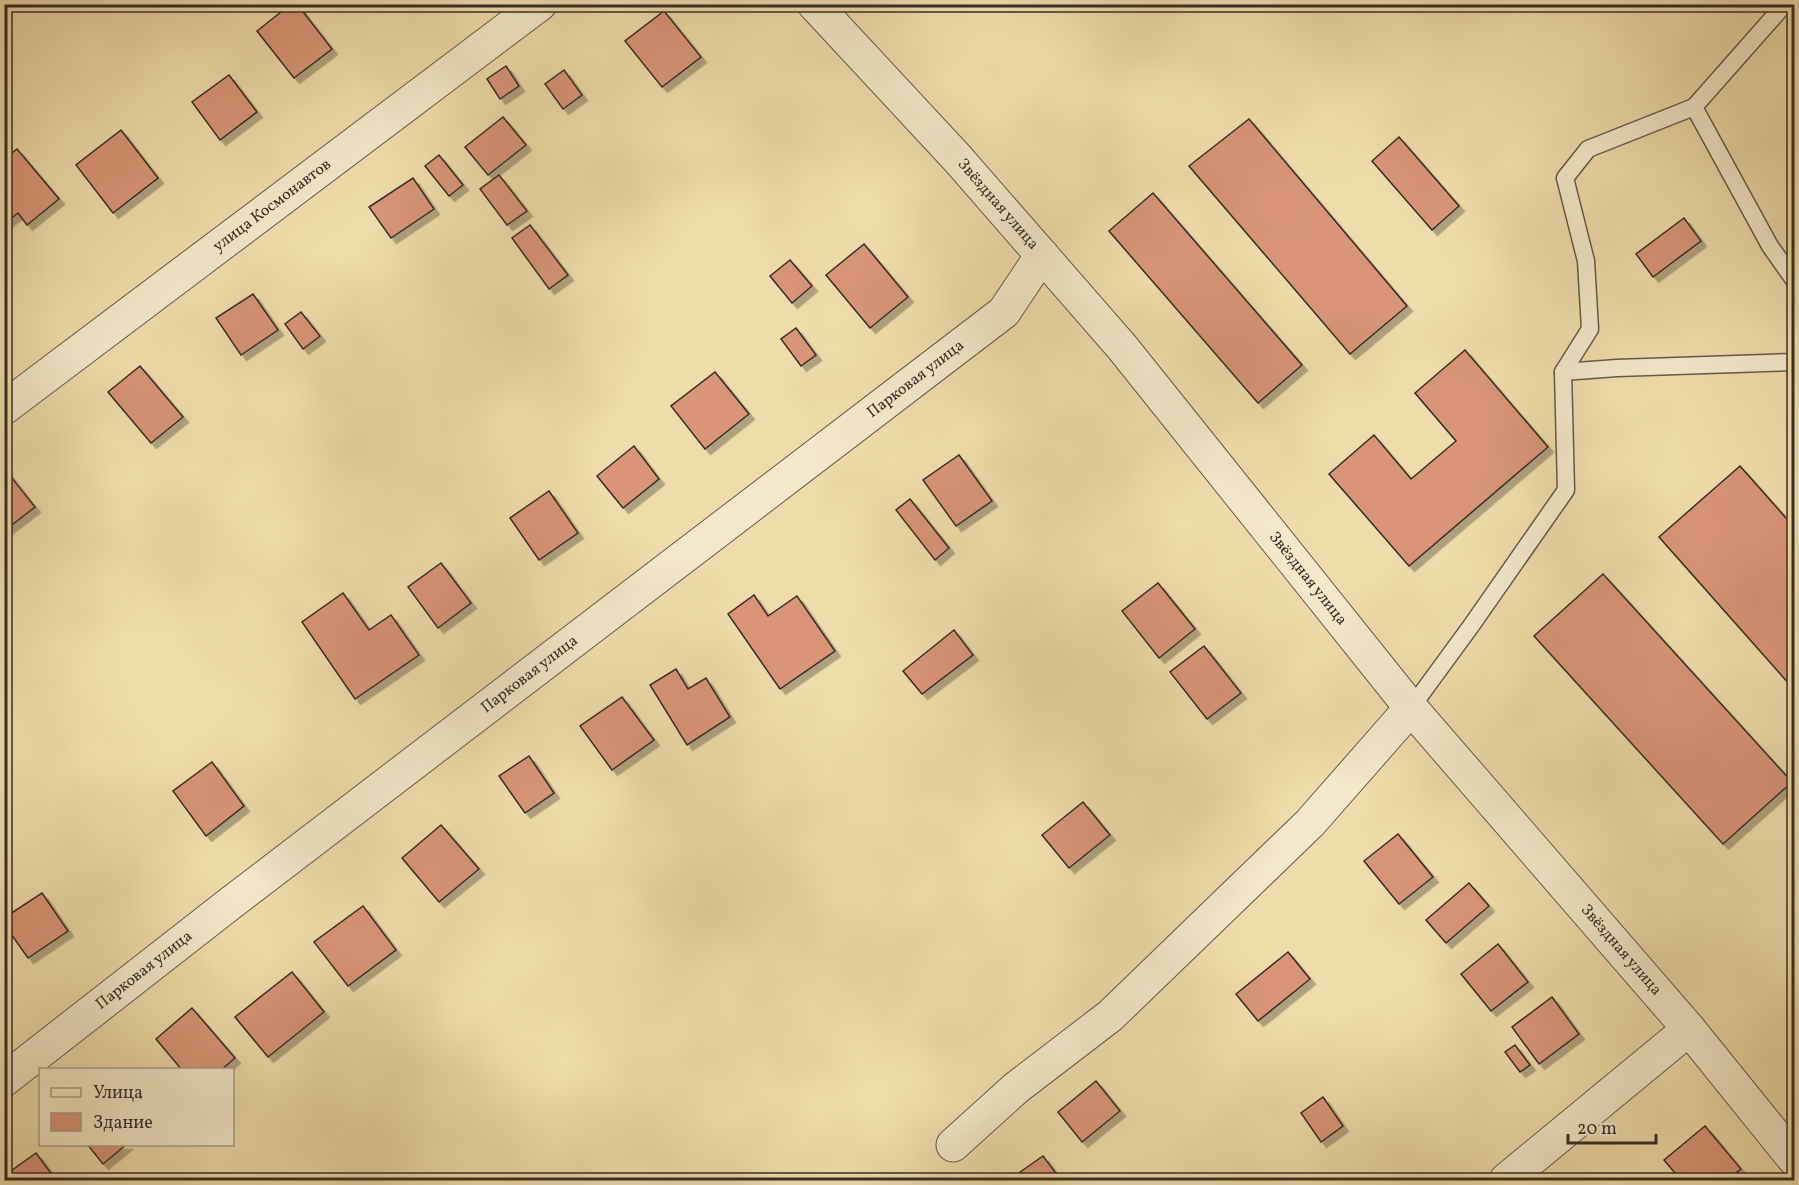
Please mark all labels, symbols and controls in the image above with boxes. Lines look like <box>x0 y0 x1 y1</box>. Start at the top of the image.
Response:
street label: улица Космонавтов <box>209 154 336 258</box>
street label: Звёздная улица <box>952 154 1044 255</box>
street label: Парковая улица <box>863 335 969 424</box>
street label: Звёздная улица <box>1263 527 1352 630</box>
street label: Парковая улица <box>477 630 583 719</box>
street label: Звёздная улица <box>1575 900 1667 1001</box>
street label: Парковая улица <box>91 926 197 1015</box>
legend <box>39 1068 234 1146</box>
text: Улица <box>93 1081 143 1106</box>
scale bar <box>1568 1107 1656 1145</box>
text: Здание <box>93 1111 153 1136</box>
text: 20 m <box>1577 1117 1617 1142</box>

